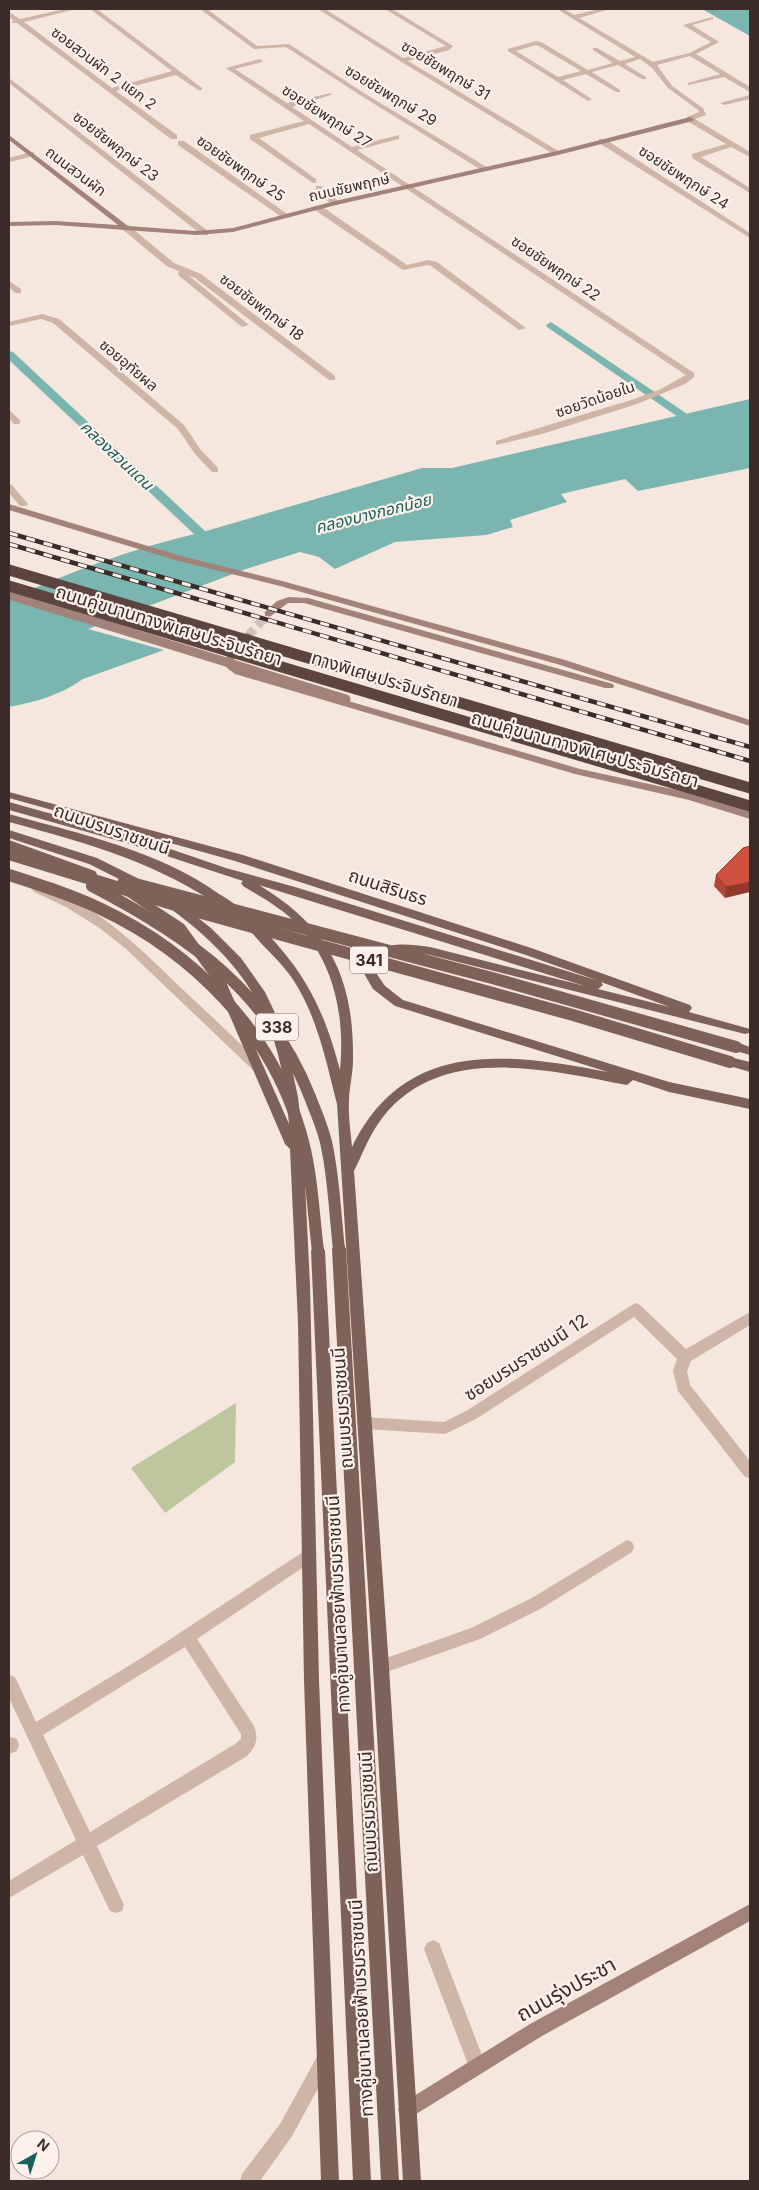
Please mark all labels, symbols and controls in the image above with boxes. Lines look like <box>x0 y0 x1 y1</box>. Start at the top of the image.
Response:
street label: ซอยสวนผัก 2 แยก 2 <box>48 22 160 114</box>
street label: ซอยชัยพฤกษ์ 31 <box>398 36 494 104</box>
street label: ซอยชัยพฤกษ์ 29 <box>342 60 440 130</box>
street label: ซอยชัยพฤกษ์ 27 <box>279 80 375 152</box>
street label: ซอยชัยพฤกษ์ 23 <box>69 107 163 185</box>
street label: ซอยชัยพฤกษ์ 25 <box>193 131 289 205</box>
street label: ซอยชัยพฤกษ์ 24 <box>635 141 733 213</box>
street label: ถนนสวนผัก <box>42 142 110 200</box>
street label: ถนนชัยพฤกษ์ <box>307 168 392 206</box>
street label: ซอยชัยพฤกษ์ 22 <box>508 231 604 305</box>
street label: ซอยชัยพฤกษ์ 18 <box>216 269 308 345</box>
street label: ซอยอุทัยผล <box>96 335 162 395</box>
street label: ซอยวัดน้อยใน <box>553 377 637 421</box>
water label: คลองสวนแดน <box>76 416 158 495</box>
water label: คลองบางกอกน้อย <box>313 489 434 537</box>
street label: ถนนคู่ขนานทางพิเศษประจิมรัถยา <box>53 581 285 671</box>
street label: ทางพิเศษประจิมรัถยา <box>309 647 461 711</box>
street label: ถนนคู่ขนานทางพิเศษประจิมรัถยา <box>468 706 701 793</box>
street label: ถนนบรมราชชนนี <box>51 799 173 859</box>
street label: ถนนสิรินธร <box>346 864 430 910</box>
road number: 341 <box>350 946 388 974</box>
road number: 338 <box>256 1014 298 1040</box>
street label: ซอยบรมราชชนนี 12 <box>460 1309 592 1405</box>
street label: ถนนบรมราชชนนี <box>327 1347 357 1469</box>
street label: ทางคู่ขนานลอยฟ้าบรมราชชนนี <box>322 1495 356 1713</box>
street label: ถนนบรมราชชนนี <box>354 1751 382 1873</box>
street label: ทางคู่ขนานลอยฟ้าบรมราชชนนี <box>345 1899 379 2117</box>
street label: ถนนรุ่งประชา <box>512 1951 621 2027</box>
north arrow <box>10 2130 60 2180</box>
text: N <box>34 2135 53 2154</box>

